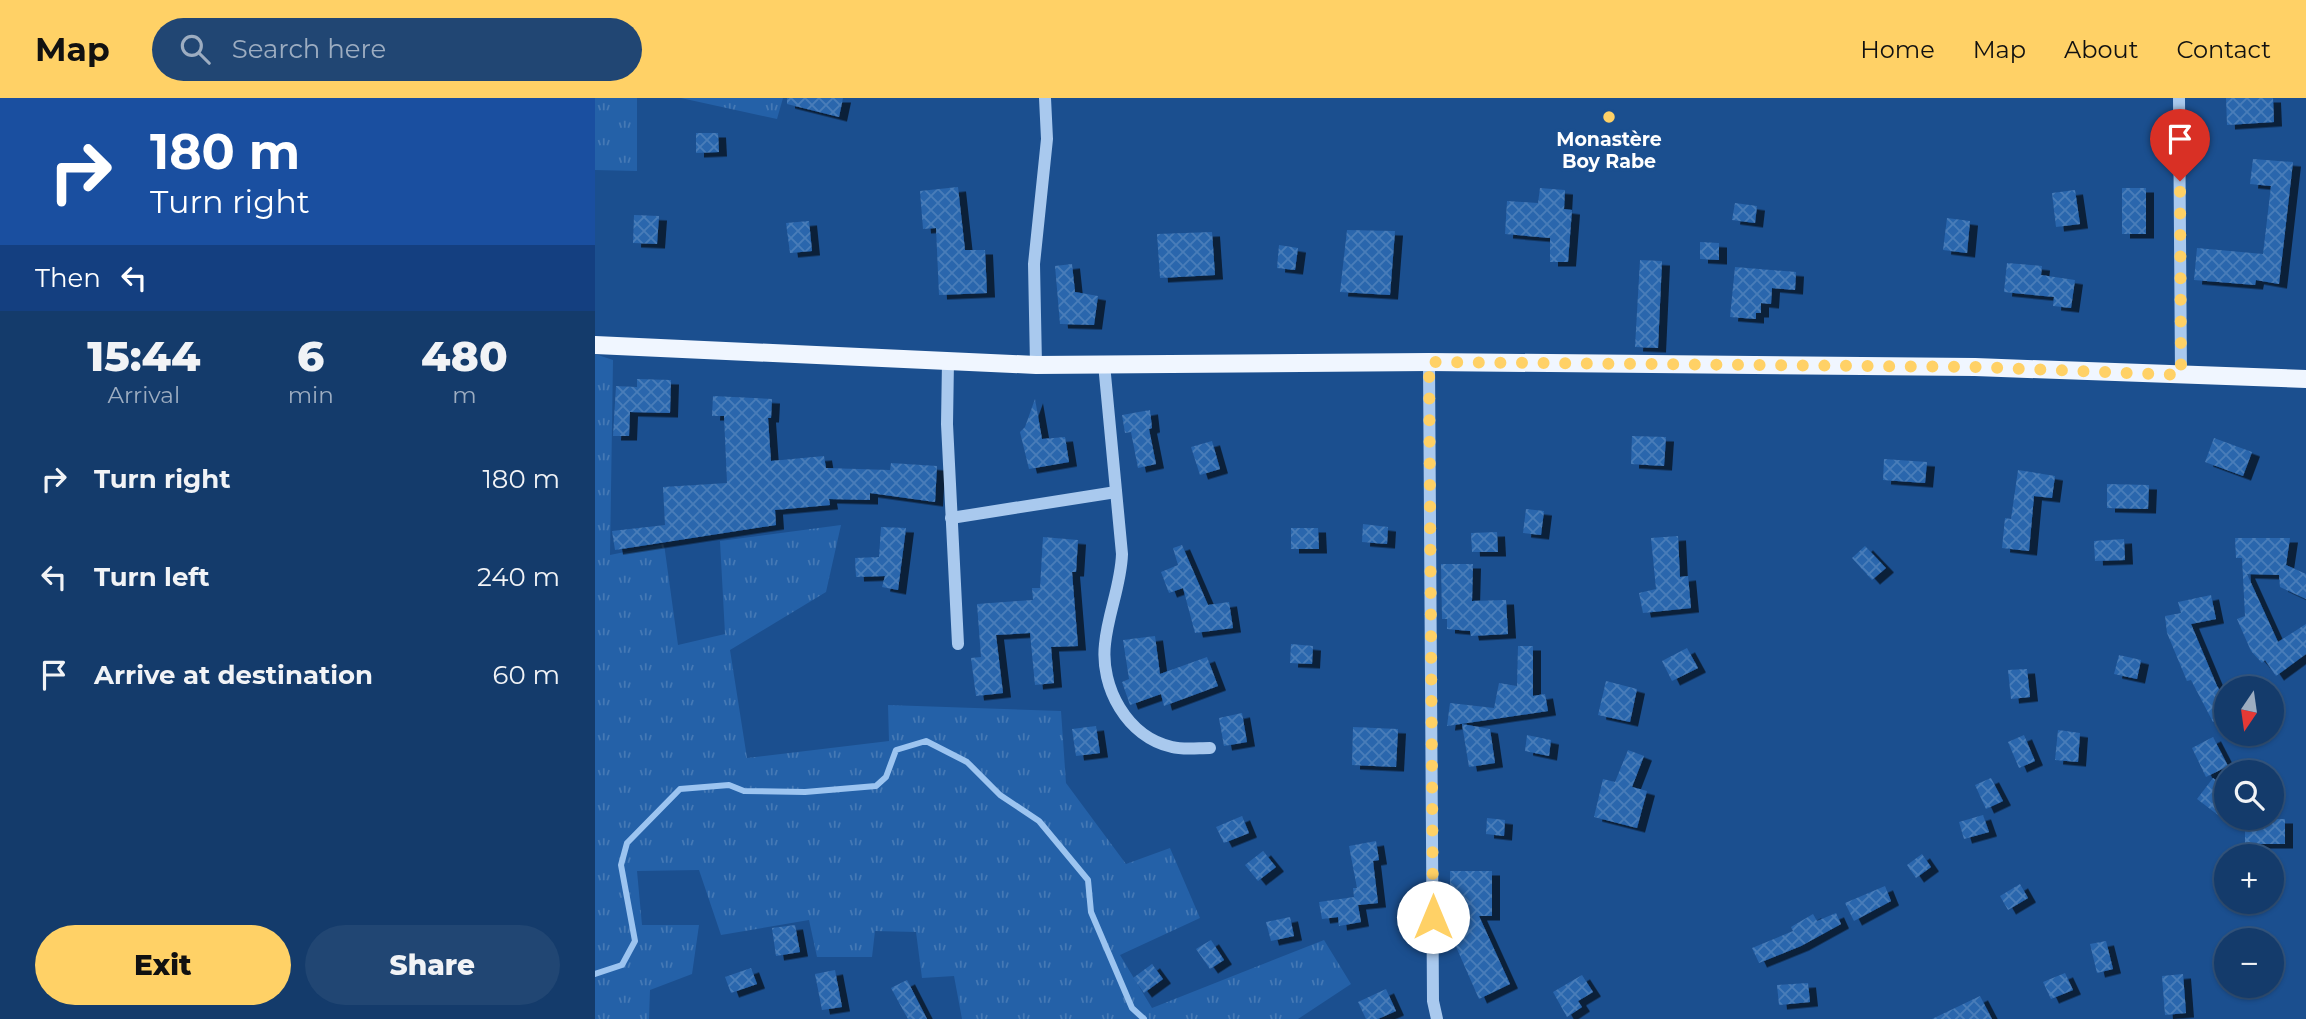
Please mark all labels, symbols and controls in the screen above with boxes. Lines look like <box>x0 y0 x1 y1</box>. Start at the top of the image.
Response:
search box <box>152 18 642 81</box>
text: Map <box>35 29 110 69</box>
icon: search <box>176 30 214 68</box>
text: Search here <box>232 33 386 65</box>
text: Home <box>1860 35 1935 64</box>
text: Map <box>1973 35 2026 64</box>
text: About <box>2064 35 2138 64</box>
text: Contact <box>2176 35 2271 64</box>
marker: Monastère Boy Rabe <box>1601 109 1617 125</box>
pin <box>2150 109 2210 181</box>
icon: arrive <box>2161 120 2199 158</box>
text: 180 m <box>150 122 300 181</box>
icon: right <box>35 126 126 217</box>
place label: Monastère Boy Rabe <box>1556 128 1662 173</box>
text: Turn right <box>150 182 310 221</box>
icon: left <box>115 259 153 297</box>
text: Then <box>35 262 101 294</box>
text: 15:44 <box>87 330 200 382</box>
text: 6 <box>297 330 324 382</box>
text: 480 <box>421 330 508 382</box>
text: Arrival <box>108 381 180 409</box>
text: min <box>288 381 334 409</box>
text: m <box>452 381 477 409</box>
icon: right <box>35 460 73 498</box>
text: Turn right <box>94 463 230 495</box>
text: 180 m <box>482 463 560 495</box>
icon: left <box>35 558 73 596</box>
text: Turn left <box>94 561 210 593</box>
text: 240 m <box>477 561 560 593</box>
icon: arrive <box>35 656 73 694</box>
text: Arrive at destination <box>94 659 373 691</box>
text: 60 m <box>493 659 560 691</box>
north arrow <box>2214 676 2284 746</box>
map controls <box>2214 676 2284 998</box>
button: search <box>2214 760 2284 830</box>
button: + <box>2214 844 2284 914</box>
position arrow <box>1396 880 1470 954</box>
button: Exit <box>35 925 291 1005</box>
button: Share <box>305 925 560 1005</box>
button: − <box>2214 928 2284 998</box>

